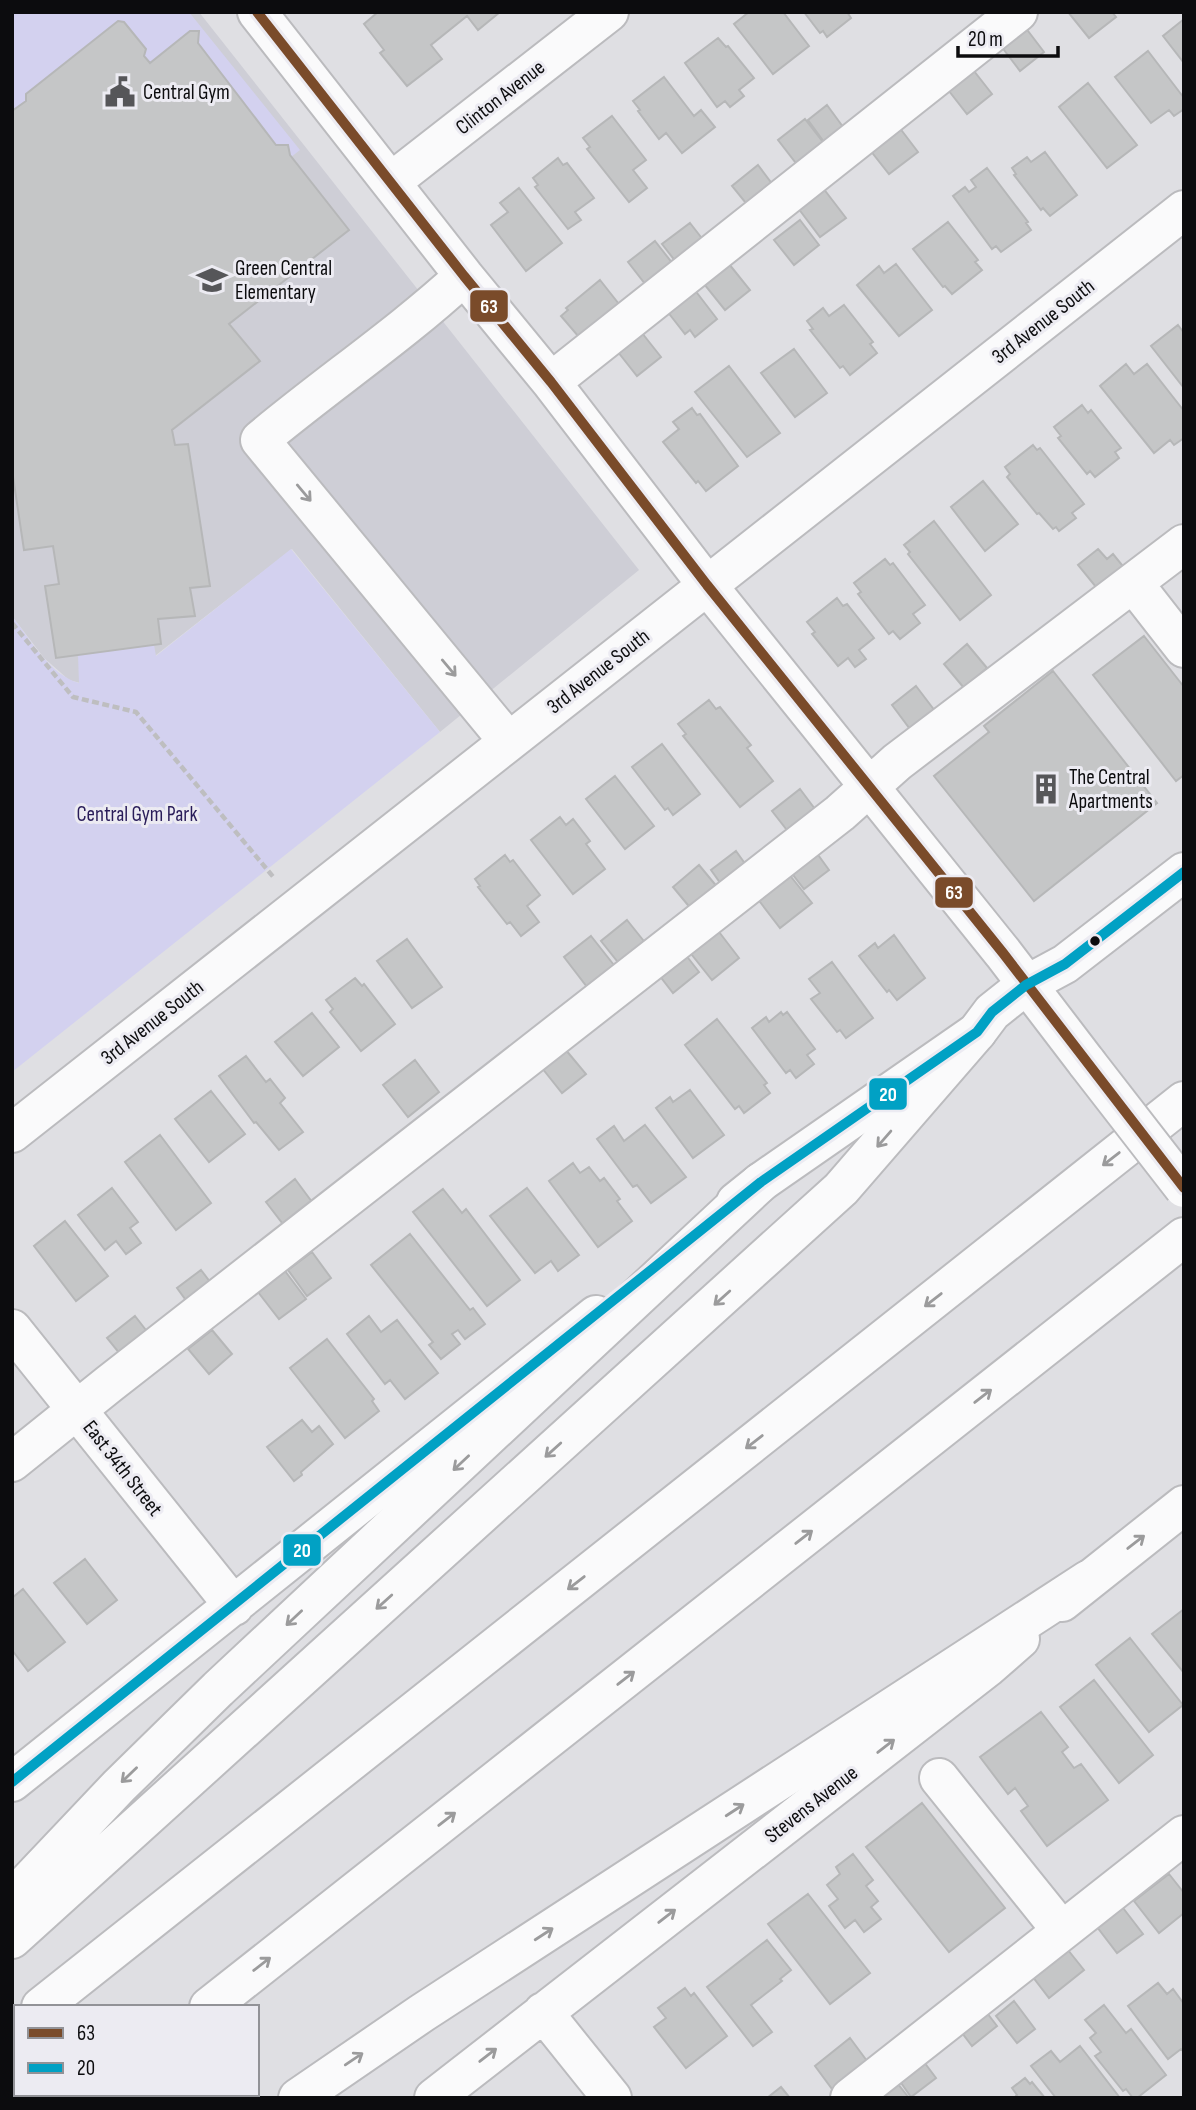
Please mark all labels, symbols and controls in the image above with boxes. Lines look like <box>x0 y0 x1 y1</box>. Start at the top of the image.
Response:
scale bar <box>958 14 1058 58</box>
text: 20 m <box>968 27 1003 52</box>
street label: Clinton Avenue <box>451 55 550 140</box>
public building icon: Central Gym <box>103 75 137 109</box>
place label: Central Gym <box>143 80 230 105</box>
place label: Green Central Elementary <box>235 256 332 305</box>
school or university icon: Green Central Elementary <box>195 263 229 297</box>
street label: 3rd Avenue South <box>987 274 1100 369</box>
line badge: 63 <box>469 289 509 323</box>
text: 63 <box>480 296 498 319</box>
one-way arrow <box>296 483 312 501</box>
street label: 3rd Avenue South <box>542 624 655 719</box>
one-way arrow <box>441 658 457 676</box>
place label: The Central Apartments <box>1068 765 1153 814</box>
building icon: The Central Apartments <box>1029 772 1063 806</box>
park label: Central Gym Park <box>77 802 197 827</box>
line badge: 63 <box>934 876 974 909</box>
text: 63 <box>945 882 963 905</box>
unlabelled marker <box>1088 934 1102 948</box>
street label: 3rd Avenue South <box>96 975 209 1070</box>
line badge: 20 <box>868 1077 908 1111</box>
text: 20 <box>879 1084 897 1107</box>
one-way arrow <box>876 1130 892 1148</box>
one-way arrow <box>1102 1151 1121 1166</box>
one-way arrow <box>714 1289 731 1306</box>
one-way arrow <box>924 1293 942 1308</box>
one-way arrow <box>973 1388 992 1403</box>
street label: East 34th Street <box>78 1416 168 1521</box>
one-way arrow <box>746 1434 764 1449</box>
one-way arrow <box>544 1442 562 1458</box>
one-way arrow <box>453 1455 470 1472</box>
one-way arrow <box>795 1529 813 1544</box>
line badge: 20 <box>282 1533 322 1567</box>
one-way arrow <box>1126 1535 1144 1550</box>
text: 20 <box>293 1540 311 1563</box>
one-way arrow <box>568 1575 586 1590</box>
one-way arrow <box>375 1594 393 1610</box>
one-way arrow <box>286 1610 303 1627</box>
one-way arrow <box>616 1670 634 1685</box>
one-way arrow <box>876 1739 895 1754</box>
street label: Stevens Avenue <box>760 1760 863 1848</box>
one-way arrow <box>121 1767 138 1784</box>
one-way arrow <box>724 1803 744 1817</box>
one-way arrow <box>438 1811 456 1826</box>
one-way arrow <box>658 1908 676 1923</box>
one-way arrow <box>534 1927 553 1941</box>
one-way arrow <box>253 1957 271 1972</box>
legend <box>14 2005 259 2096</box>
text: 63 <box>77 2021 95 2046</box>
one-way arrow <box>478 2048 497 2063</box>
one-way arrow <box>344 2052 363 2067</box>
text: 20 <box>77 2056 95 2081</box>

